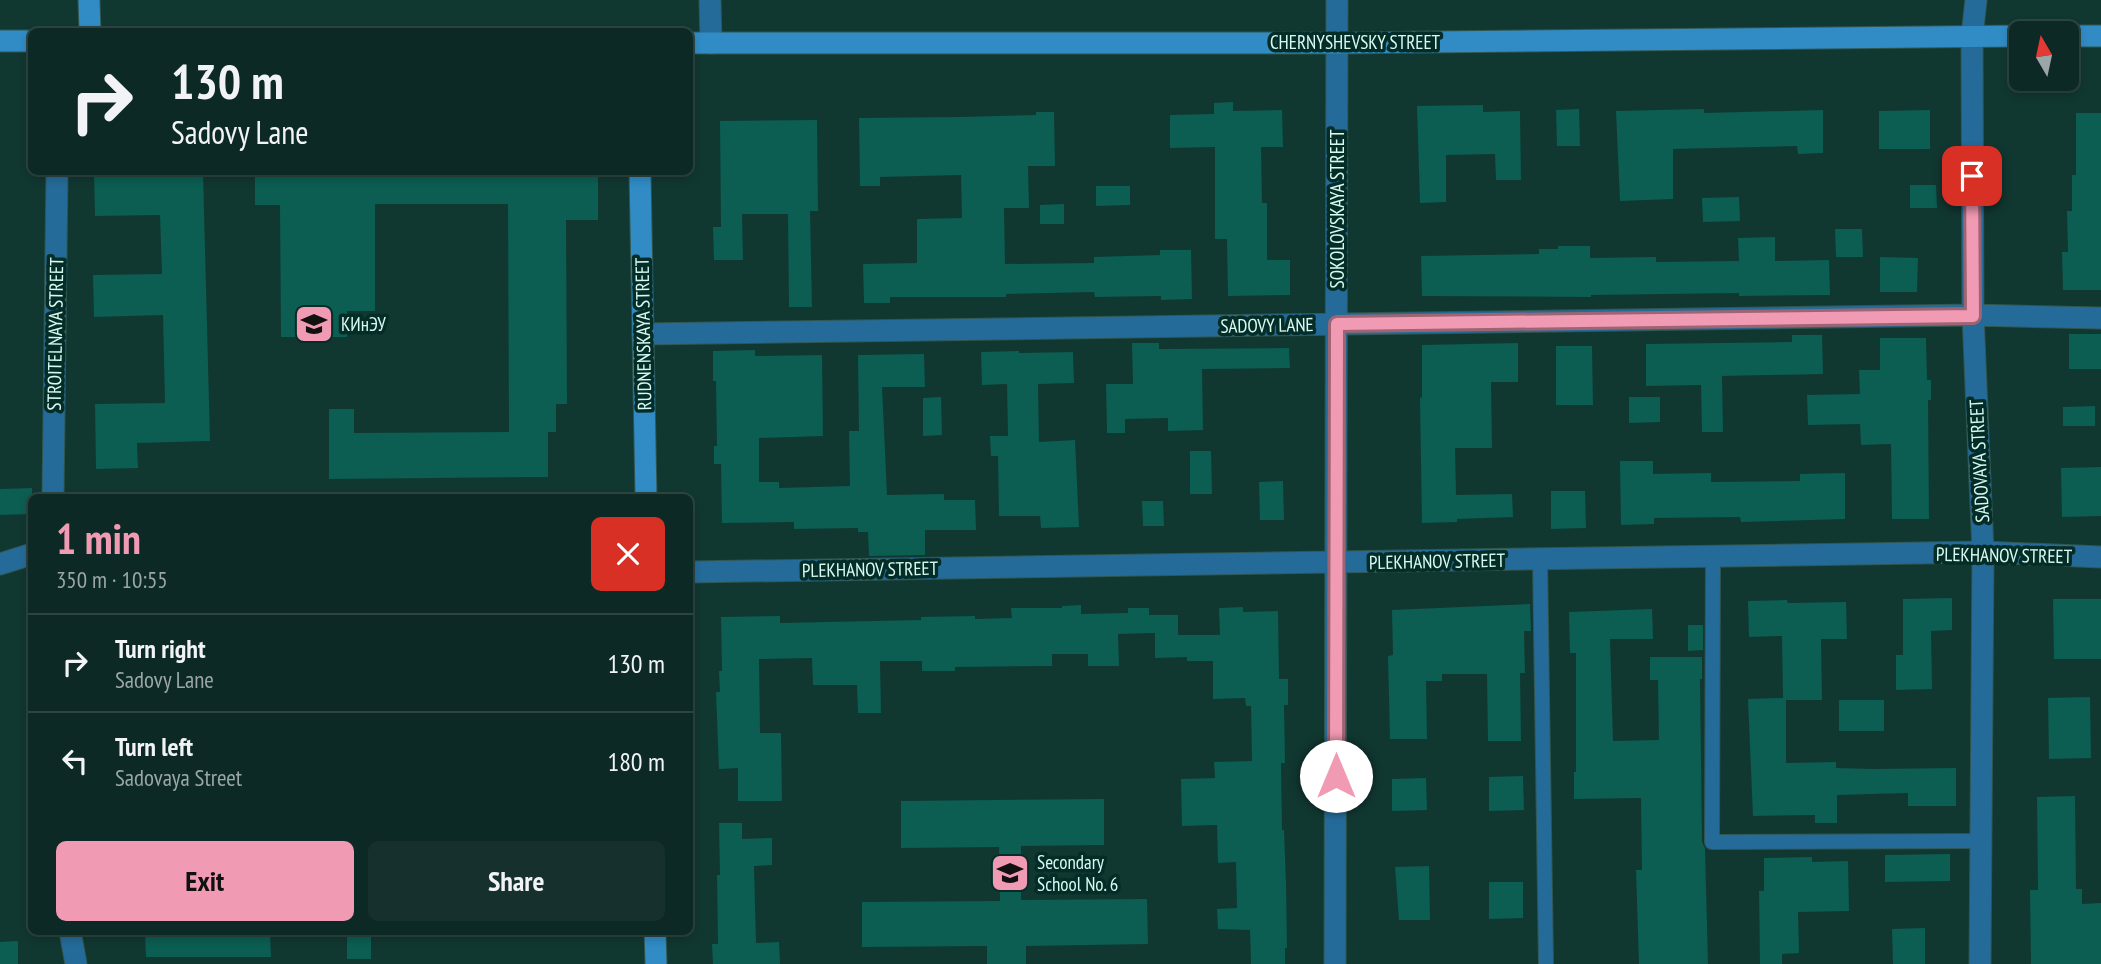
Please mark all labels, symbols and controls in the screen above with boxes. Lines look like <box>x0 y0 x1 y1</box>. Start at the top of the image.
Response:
north arrow <box>2009 21 2079 91</box>
map controls <box>2009 21 2079 91</box>
street label: CHERNYSHEVSKY STREET <box>1270 30 1441 54</box>
text: 130 m <box>171 49 284 113</box>
icon: right <box>56 56 147 147</box>
text: Sadovy Lane <box>171 111 308 153</box>
street label: SOKOLOVSKAYA STREET <box>1325 129 1349 288</box>
pin <box>1942 146 2002 206</box>
icon: arrive <box>1953 157 1991 195</box>
street label: STROITELNAYA STREET <box>42 257 68 411</box>
street label: RUDNENSKAYA STREET <box>630 257 656 411</box>
school or university icon: КИнЭУ <box>293 303 335 345</box>
place label: КИнЭУ <box>341 312 386 336</box>
street label: SADOVY LANE <box>1220 312 1314 338</box>
street label: SADOVAYA STREET <box>1964 398 1994 523</box>
text: 1 min <box>56 511 141 566</box>
button: close <box>591 517 665 591</box>
street label: PLEKHANOV STREET <box>1936 542 2073 568</box>
street label: PLEKHANOV STREET <box>1369 548 1506 574</box>
street label: PLEKHANOV STREET <box>802 556 939 582</box>
text: 350 m · 10:55 <box>56 565 168 594</box>
text: Turn right <box>115 632 206 665</box>
icon: right <box>56 644 94 682</box>
text: 130 m <box>607 647 665 680</box>
text: Sadovy Lane <box>115 665 214 694</box>
text: Turn left <box>115 730 193 763</box>
position arrow <box>1299 739 1373 813</box>
icon: left <box>56 742 94 780</box>
text: 180 m <box>607 745 665 778</box>
text: Sadovaya Street <box>115 763 242 792</box>
button: Exit <box>56 841 354 921</box>
button: Share <box>368 841 665 921</box>
place label: Secondary School No. 6 <box>1037 850 1118 896</box>
school or university icon: Secondary School No. 6 <box>989 852 1031 894</box>

